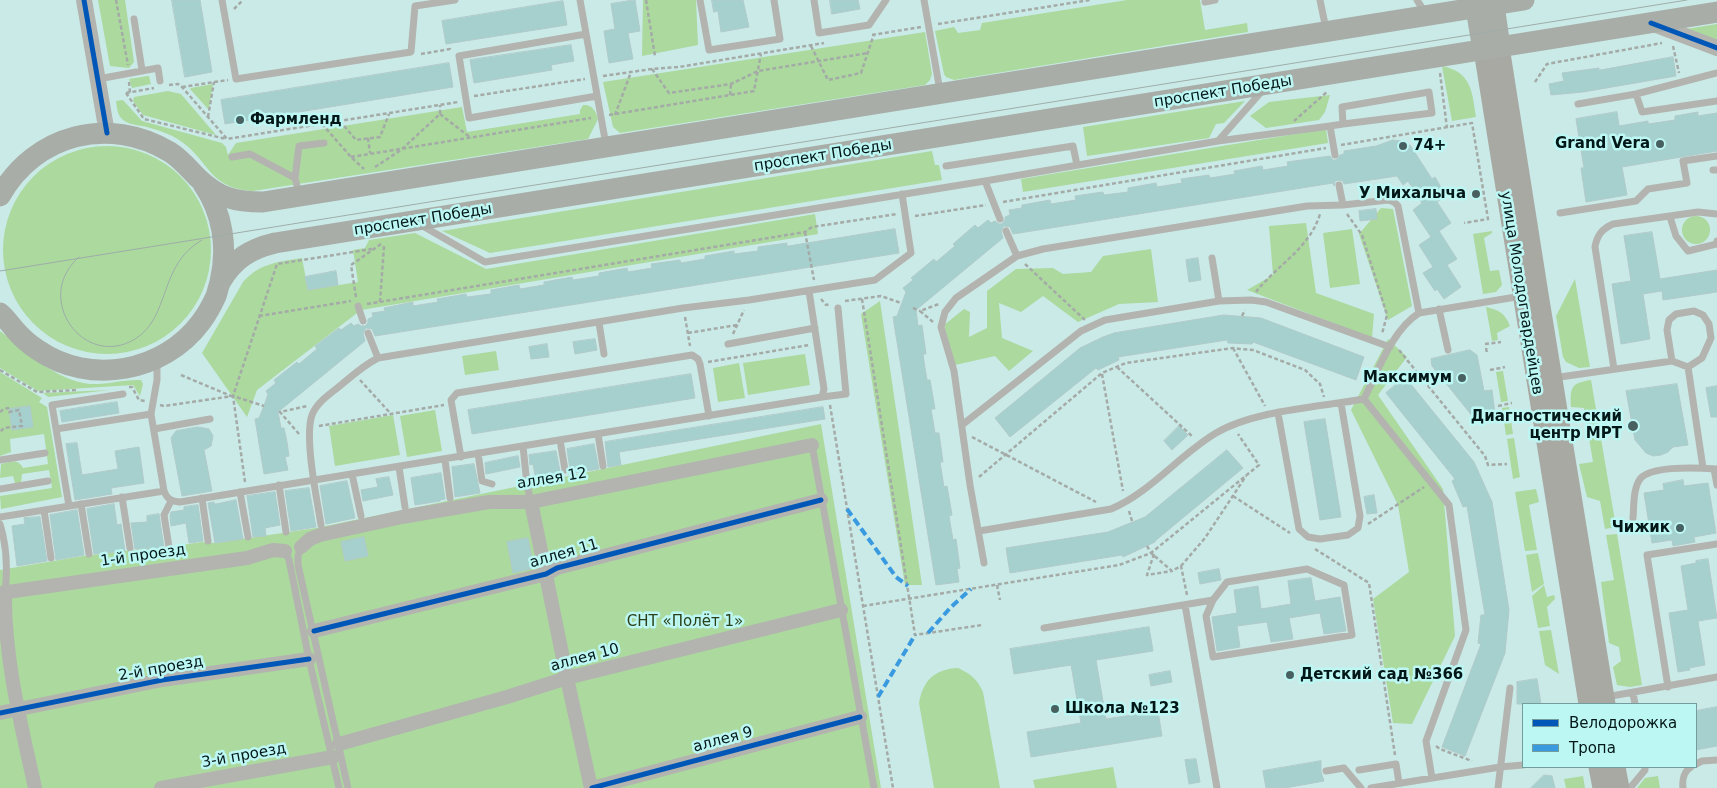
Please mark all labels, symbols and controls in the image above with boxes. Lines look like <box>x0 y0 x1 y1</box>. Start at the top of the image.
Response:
street label: проспект Победы <box>1153 72 1293 112</box>
place label: Фармленд <box>250 111 342 129</box>
marker: Фармленд <box>234 114 246 126</box>
place label: Grand Vera <box>1555 135 1650 153</box>
street label: проспект Победы <box>753 136 893 176</box>
place label: 74+ <box>1413 137 1446 155</box>
marker: Grand Vera <box>1654 138 1666 150</box>
marker: 74+ <box>1397 140 1409 152</box>
place label: У Михалыча <box>1359 185 1466 203</box>
marker: У Михалыча <box>1470 188 1482 200</box>
street label: улица Молодогвардейцев <box>1496 190 1546 396</box>
street label: проспект Победы <box>353 200 493 240</box>
place label: Максимум <box>1363 369 1452 387</box>
marker: Максимум <box>1456 372 1468 384</box>
place label: Диагностический центр МРТ <box>1471 408 1622 443</box>
marker: Диагностический центр МРТ <box>1626 419 1640 433</box>
street label: аллея 12 <box>516 465 588 493</box>
place label: Чижик <box>1612 519 1670 537</box>
marker: Чижик <box>1674 522 1686 534</box>
street label: аллея 11 <box>528 536 600 572</box>
street label: 1-й проезд <box>99 541 187 571</box>
park label: СНТ «Полёт 1» <box>627 613 743 631</box>
street label: аллея 10 <box>549 640 621 676</box>
street label: 2-й проезд <box>117 653 205 685</box>
place label: Детский сад №366 <box>1300 666 1463 684</box>
marker: Детский сад №366 <box>1284 669 1296 681</box>
place label: Школа №123 <box>1065 700 1180 718</box>
marker: Школа №123 <box>1049 703 1061 715</box>
legend <box>1522 703 1697 768</box>
text: Велодорожка <box>1569 714 1677 732</box>
street label: аллея 9 <box>691 723 755 757</box>
text: Тропа <box>1569 739 1616 757</box>
street label: 3-й проезд <box>200 740 288 772</box>

